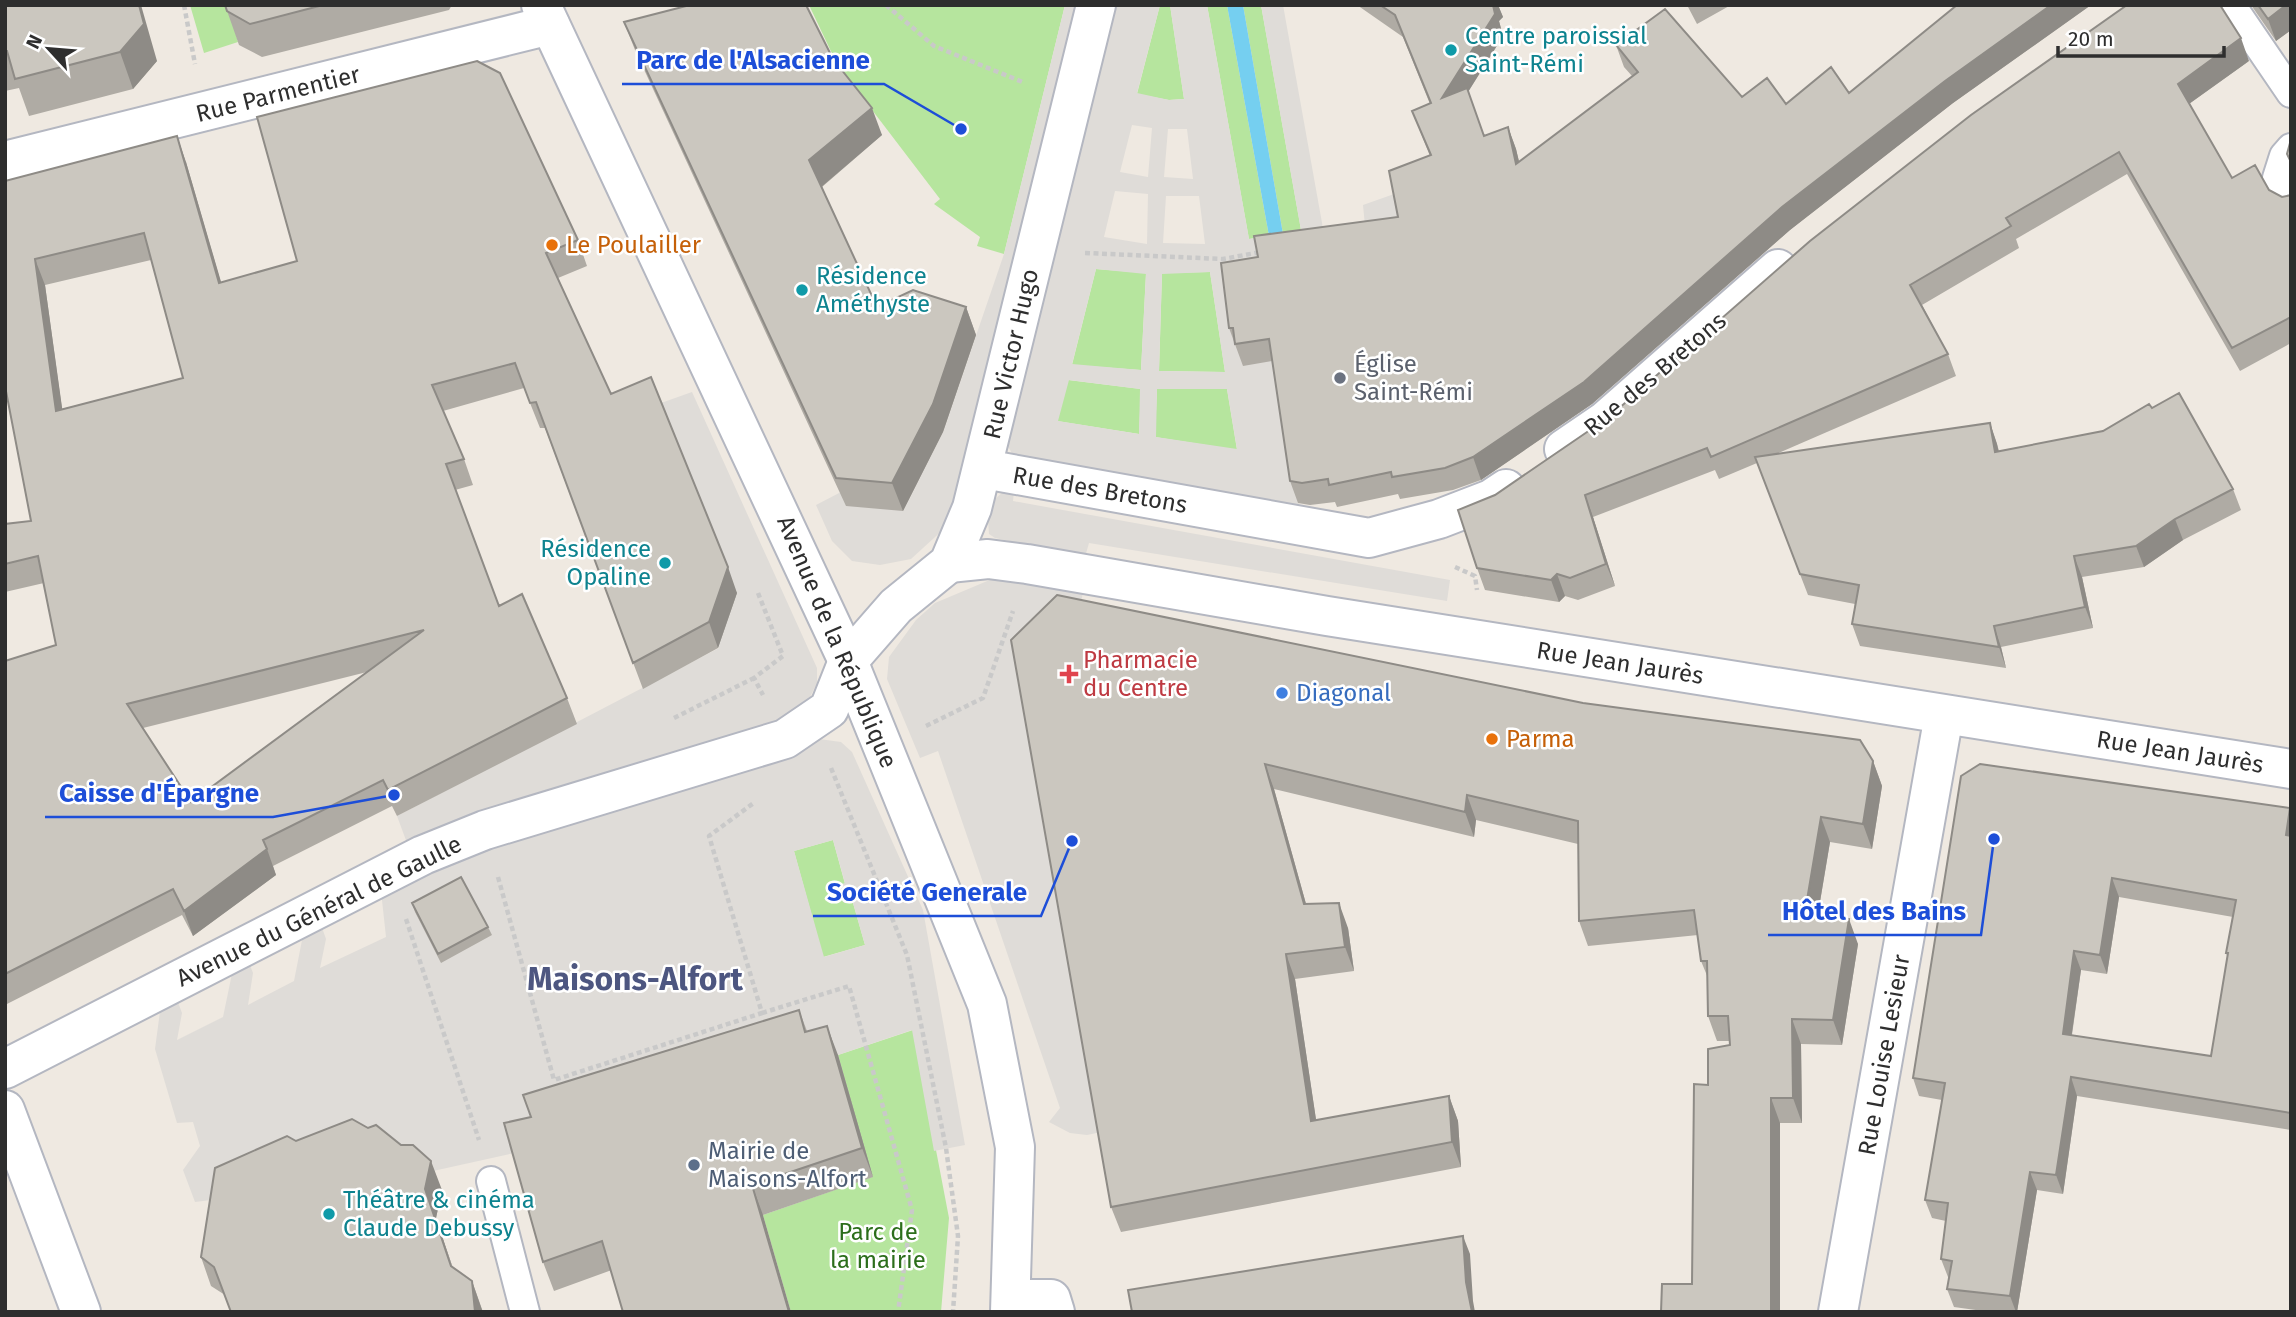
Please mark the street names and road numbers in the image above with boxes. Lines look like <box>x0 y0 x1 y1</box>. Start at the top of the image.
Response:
street label: Rue Parmentier <box>193 60 364 128</box>
street label: Rue Victor Hugo <box>978 266 1044 442</box>
street label: Rue des Bretons <box>1578 306 1732 442</box>
street label: Rue des Bretons <box>1011 461 1189 519</box>
street label: Avenue de la République <box>771 512 903 772</box>
street label: Rue Jean Jaurès <box>1534 636 1706 690</box>
street label: Rue Jean Jaurès <box>2094 725 2266 779</box>
street label: Avenue du Général de Gaulle <box>172 830 466 992</box>
street label: Rue Louise Lesieur <box>1853 952 1916 1158</box>

